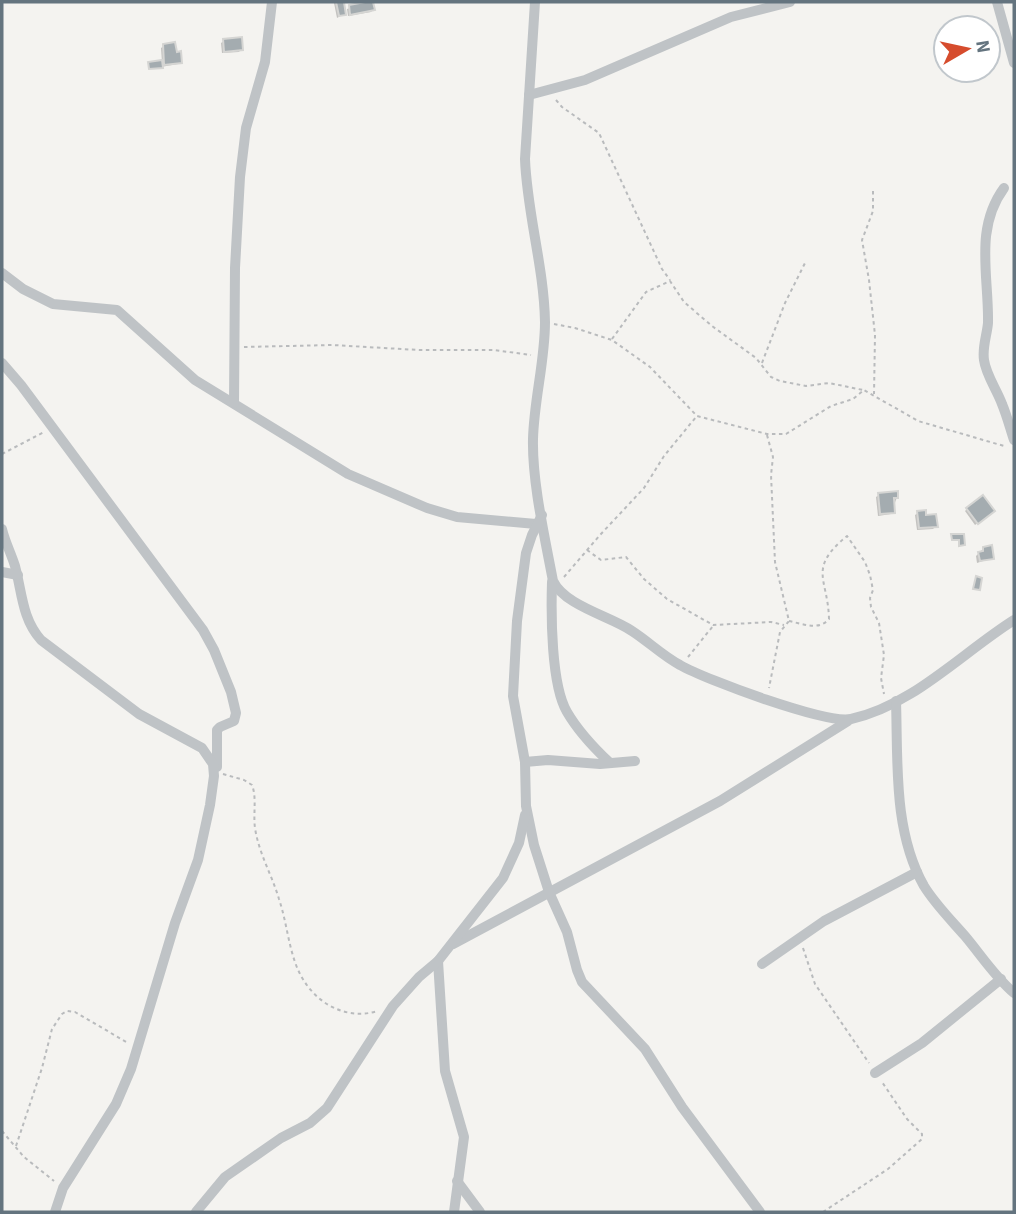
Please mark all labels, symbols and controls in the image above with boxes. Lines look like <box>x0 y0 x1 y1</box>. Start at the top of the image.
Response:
north arrow <box>932 14 1002 84</box>
text: N <box>968 38 997 55</box>

